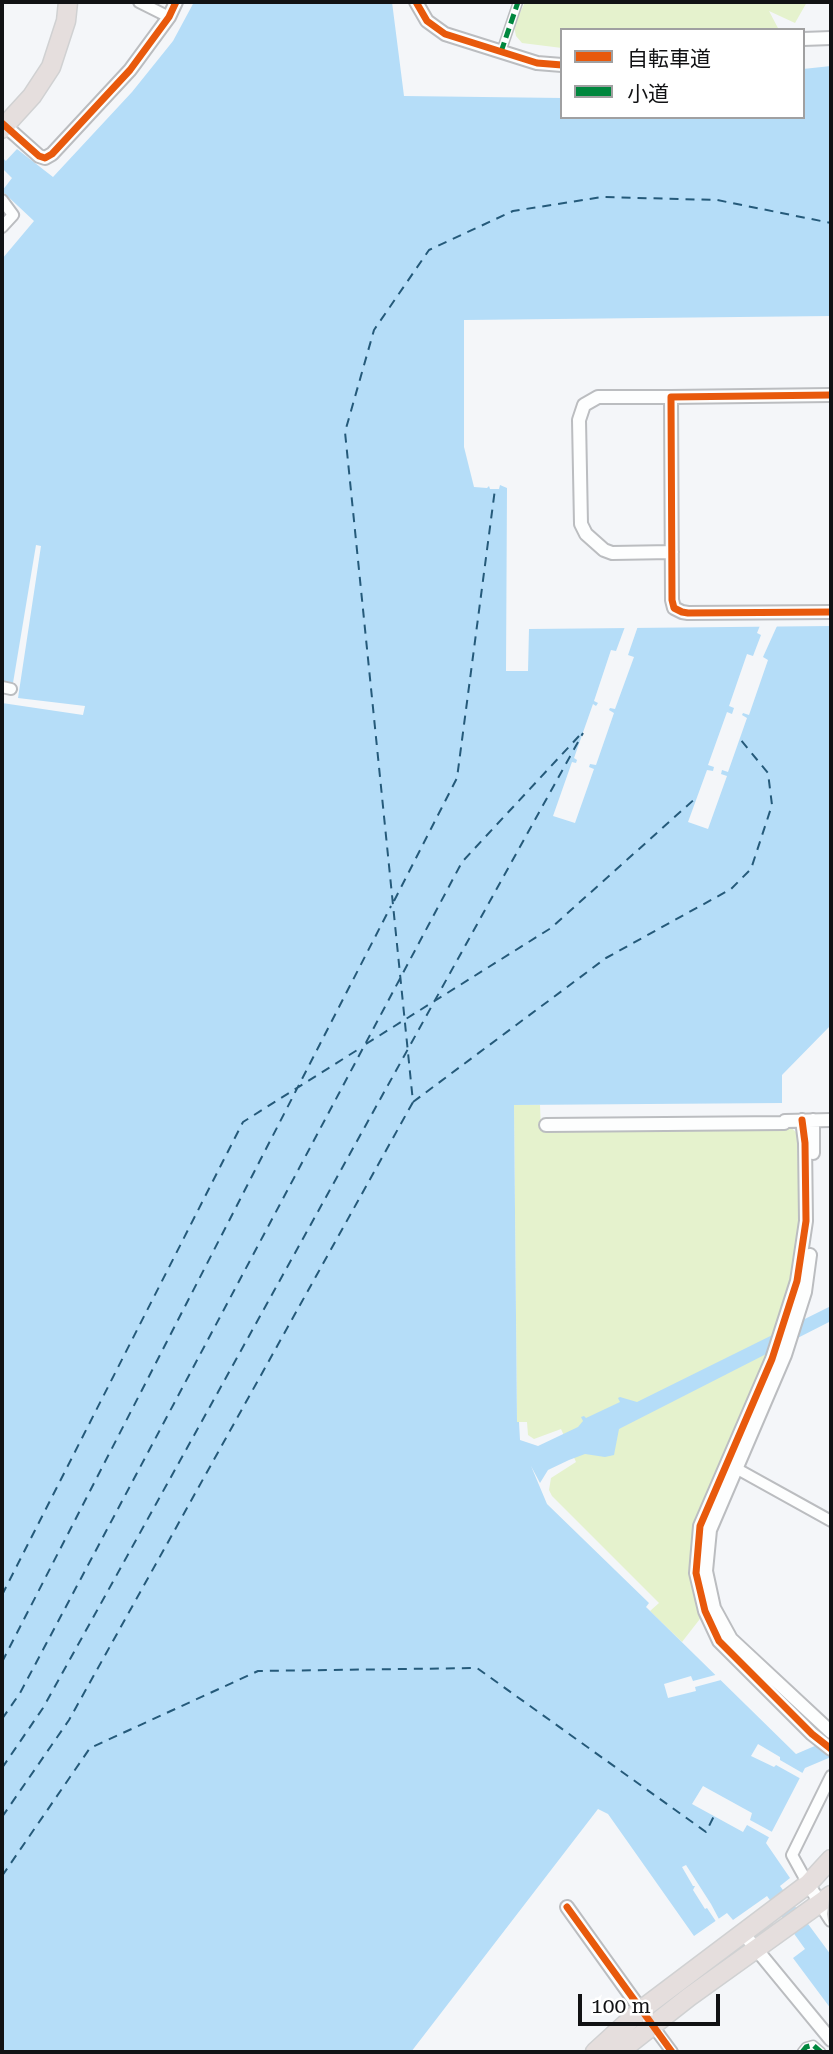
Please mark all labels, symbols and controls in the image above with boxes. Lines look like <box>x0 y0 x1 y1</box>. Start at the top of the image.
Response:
legend <box>560 28 805 119</box>
text: 自転車道 <box>627 47 711 71</box>
text: 小道 <box>627 82 669 106</box>
scale bar <box>581 1980 723 2024</box>
text: 100 m <box>591 1994 651 2018</box>

